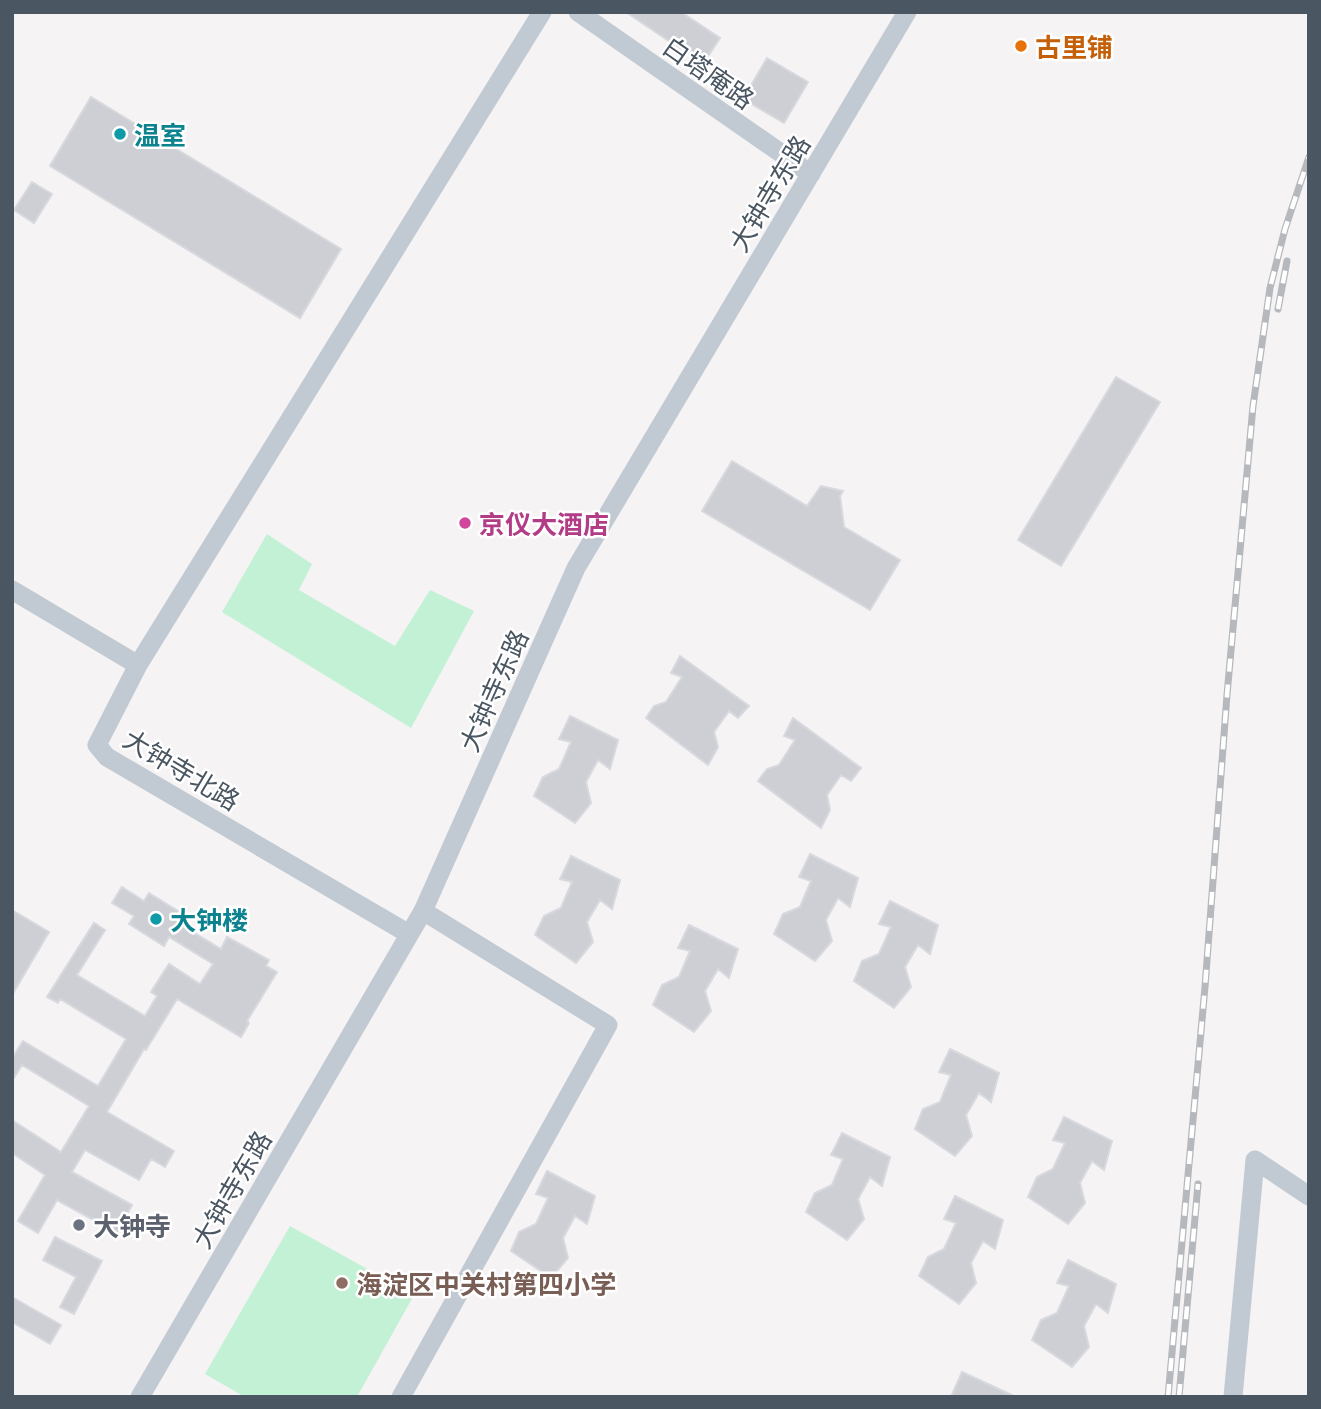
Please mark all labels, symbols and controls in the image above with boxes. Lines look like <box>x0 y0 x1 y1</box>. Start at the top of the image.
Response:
street label: 白塔庵路 <box>658 29 760 115</box>
place label: 古里铺 <box>1035 31 1113 62</box>
marker: 古里铺 <box>1013 38 1029 54</box>
place label: 温室 <box>134 119 186 150</box>
marker: 温室 <box>112 126 128 142</box>
street label: 大钟寺东路 <box>722 129 816 257</box>
place label: 京仪大酒店 <box>479 508 609 539</box>
marker: 京仪大酒店 <box>457 515 473 531</box>
street label: 大钟寺东路 <box>452 624 534 756</box>
street label: 大钟寺北路 <box>118 722 246 816</box>
place label: 大钟楼 <box>170 904 248 935</box>
marker: 大钟楼 <box>148 911 164 927</box>
street label: 大钟寺东路 <box>185 1125 277 1253</box>
place label: 大钟寺 <box>93 1210 171 1241</box>
marker: 大钟寺 <box>71 1217 87 1233</box>
place label: 海淀区中关村第四小学 <box>356 1268 616 1299</box>
marker: 海淀区中关村第四小学 <box>334 1275 350 1291</box>

